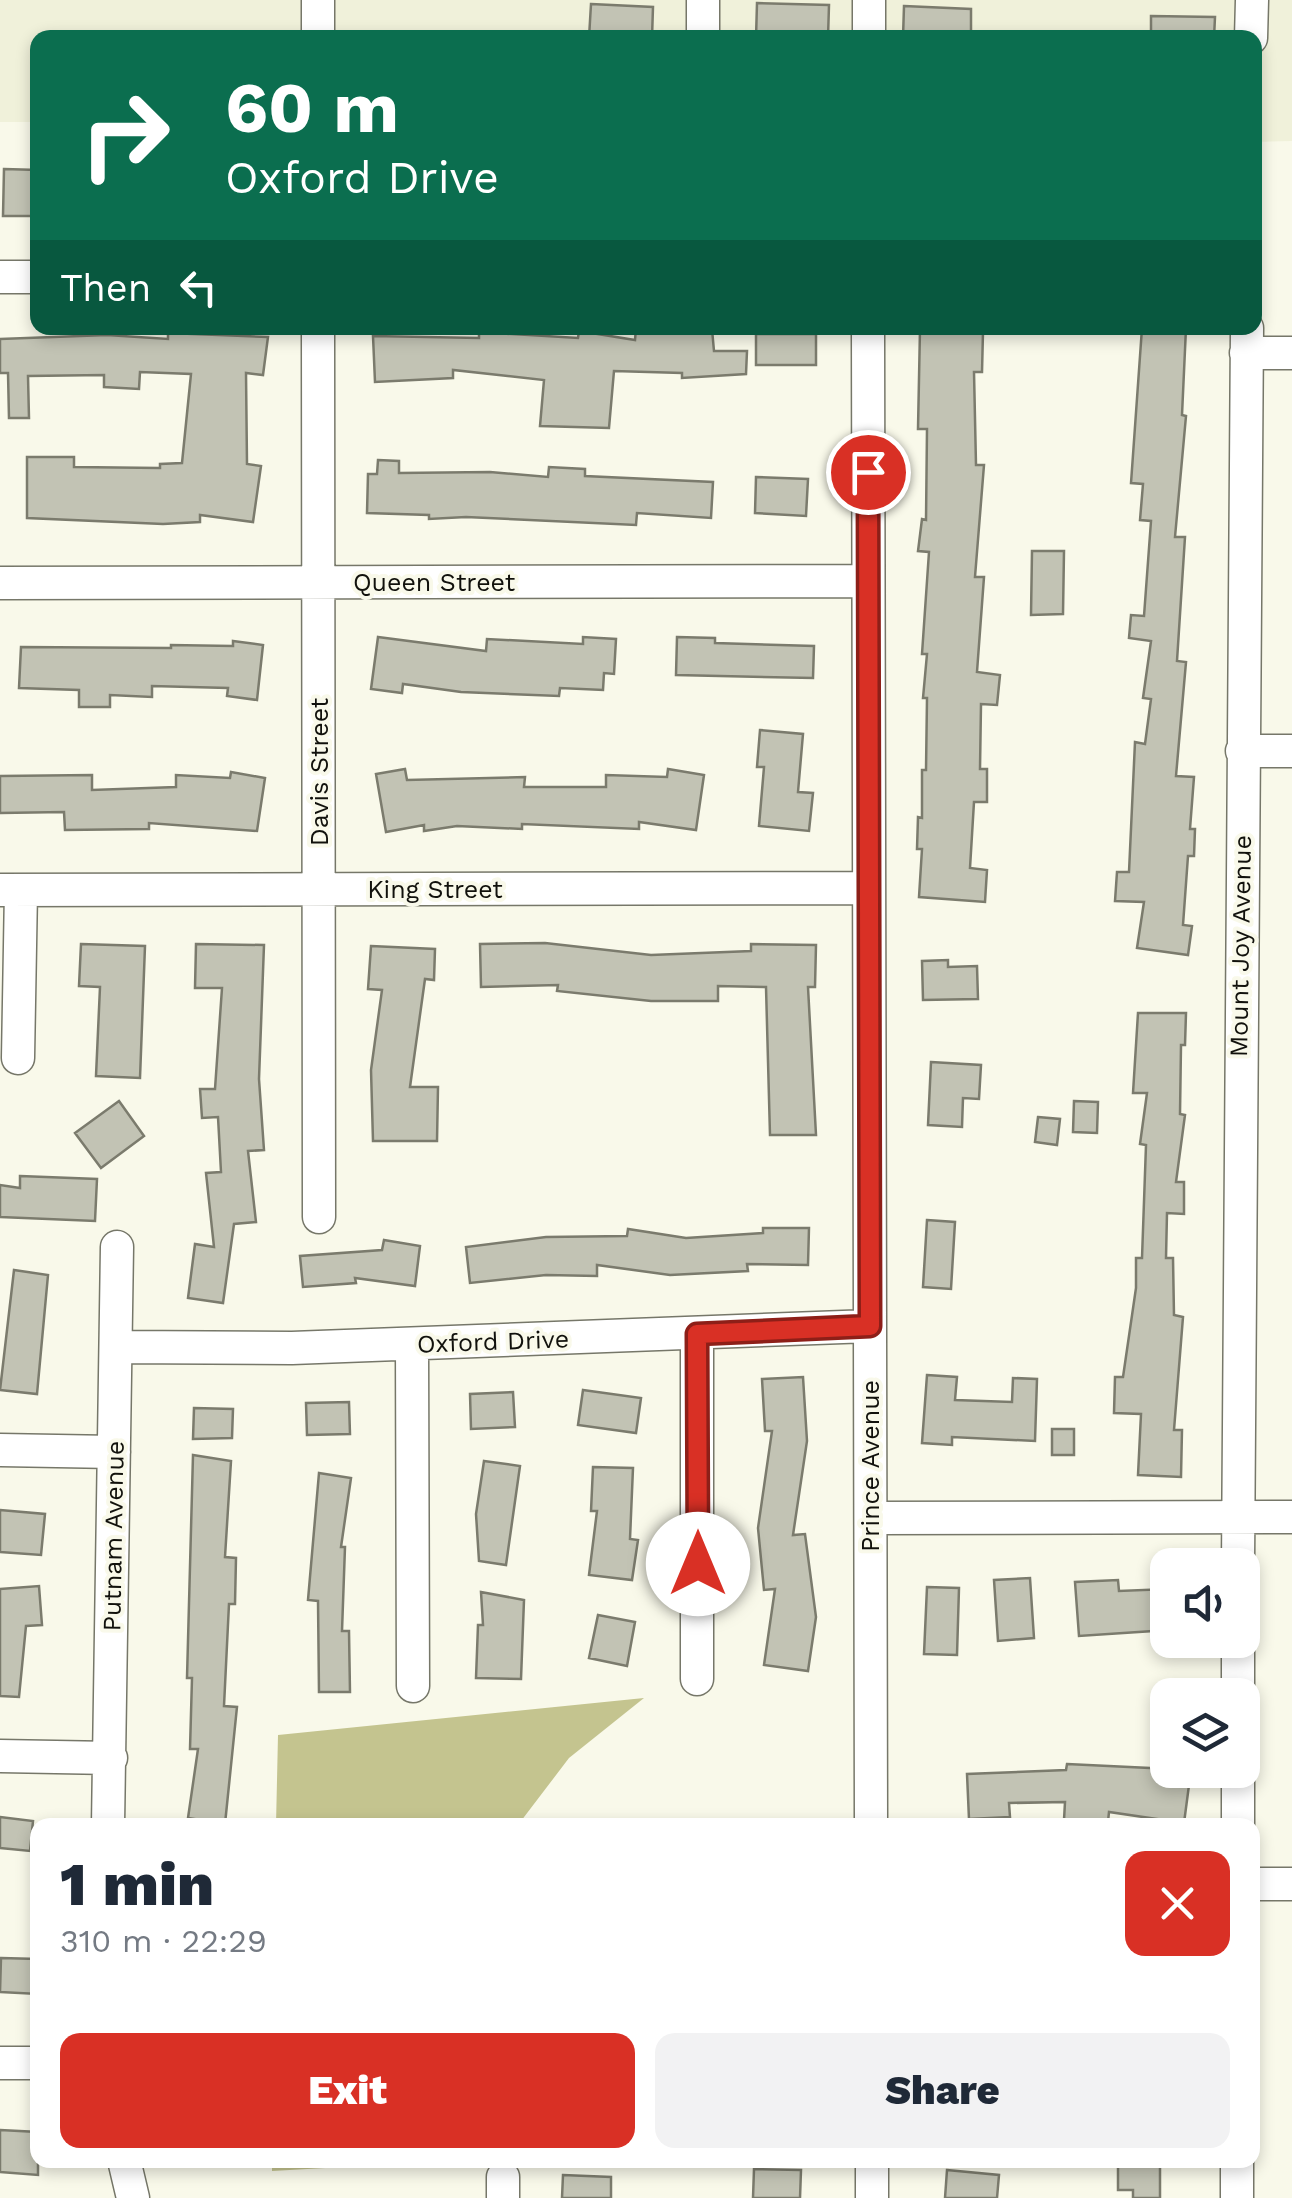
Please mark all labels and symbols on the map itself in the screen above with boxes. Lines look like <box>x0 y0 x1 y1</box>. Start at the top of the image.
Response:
pin <box>826 430 911 515</box>
street label: Queen Street <box>353 568 516 597</box>
street label: Davis Street <box>305 697 334 846</box>
street label: Mount Joy Avenue <box>1224 835 1257 1057</box>
street label: King Street <box>367 875 503 904</box>
street label: Oxford Drive <box>416 1324 570 1359</box>
street label: Prince Avenue <box>856 1380 885 1552</box>
street label: Putnam Avenue <box>97 1440 130 1632</box>
position arrow <box>646 1512 750 1616</box>

